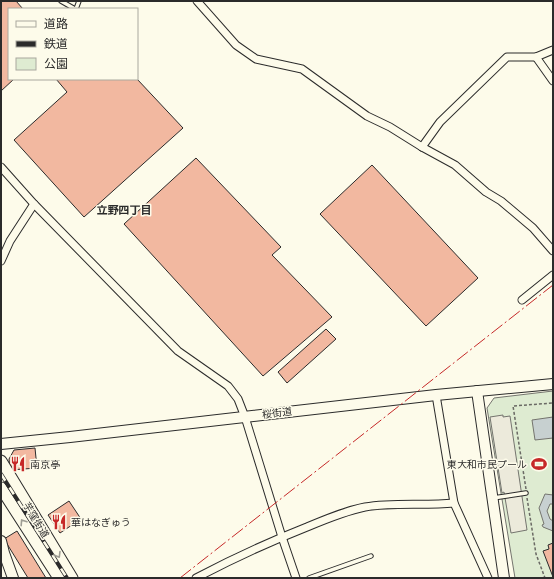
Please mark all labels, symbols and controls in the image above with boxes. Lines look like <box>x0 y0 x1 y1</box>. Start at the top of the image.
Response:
legend <box>8 8 138 80</box>
text: 道路 <box>44 16 68 31</box>
text: 鉄道 <box>44 36 68 51</box>
text: 公園 <box>44 56 68 71</box>
district label: 立野四丁目 <box>97 203 152 217</box>
street label: 桜街道 <box>261 405 293 421</box>
restaurant icon: 南京亭 <box>9 455 27 473</box>
sports icon: 東大和市民プール <box>530 455 548 473</box>
place label: 南京亭 <box>30 458 60 471</box>
place label: 東大和市民プール <box>447 458 527 471</box>
street label: 芋窪街道 <box>20 500 52 540</box>
restaurant icon: 華はなぎゅう <box>50 513 68 531</box>
place label: 華はなぎゅう <box>71 516 131 529</box>
one-way arrow <box>20 519 27 526</box>
one-way arrow <box>53 551 60 558</box>

